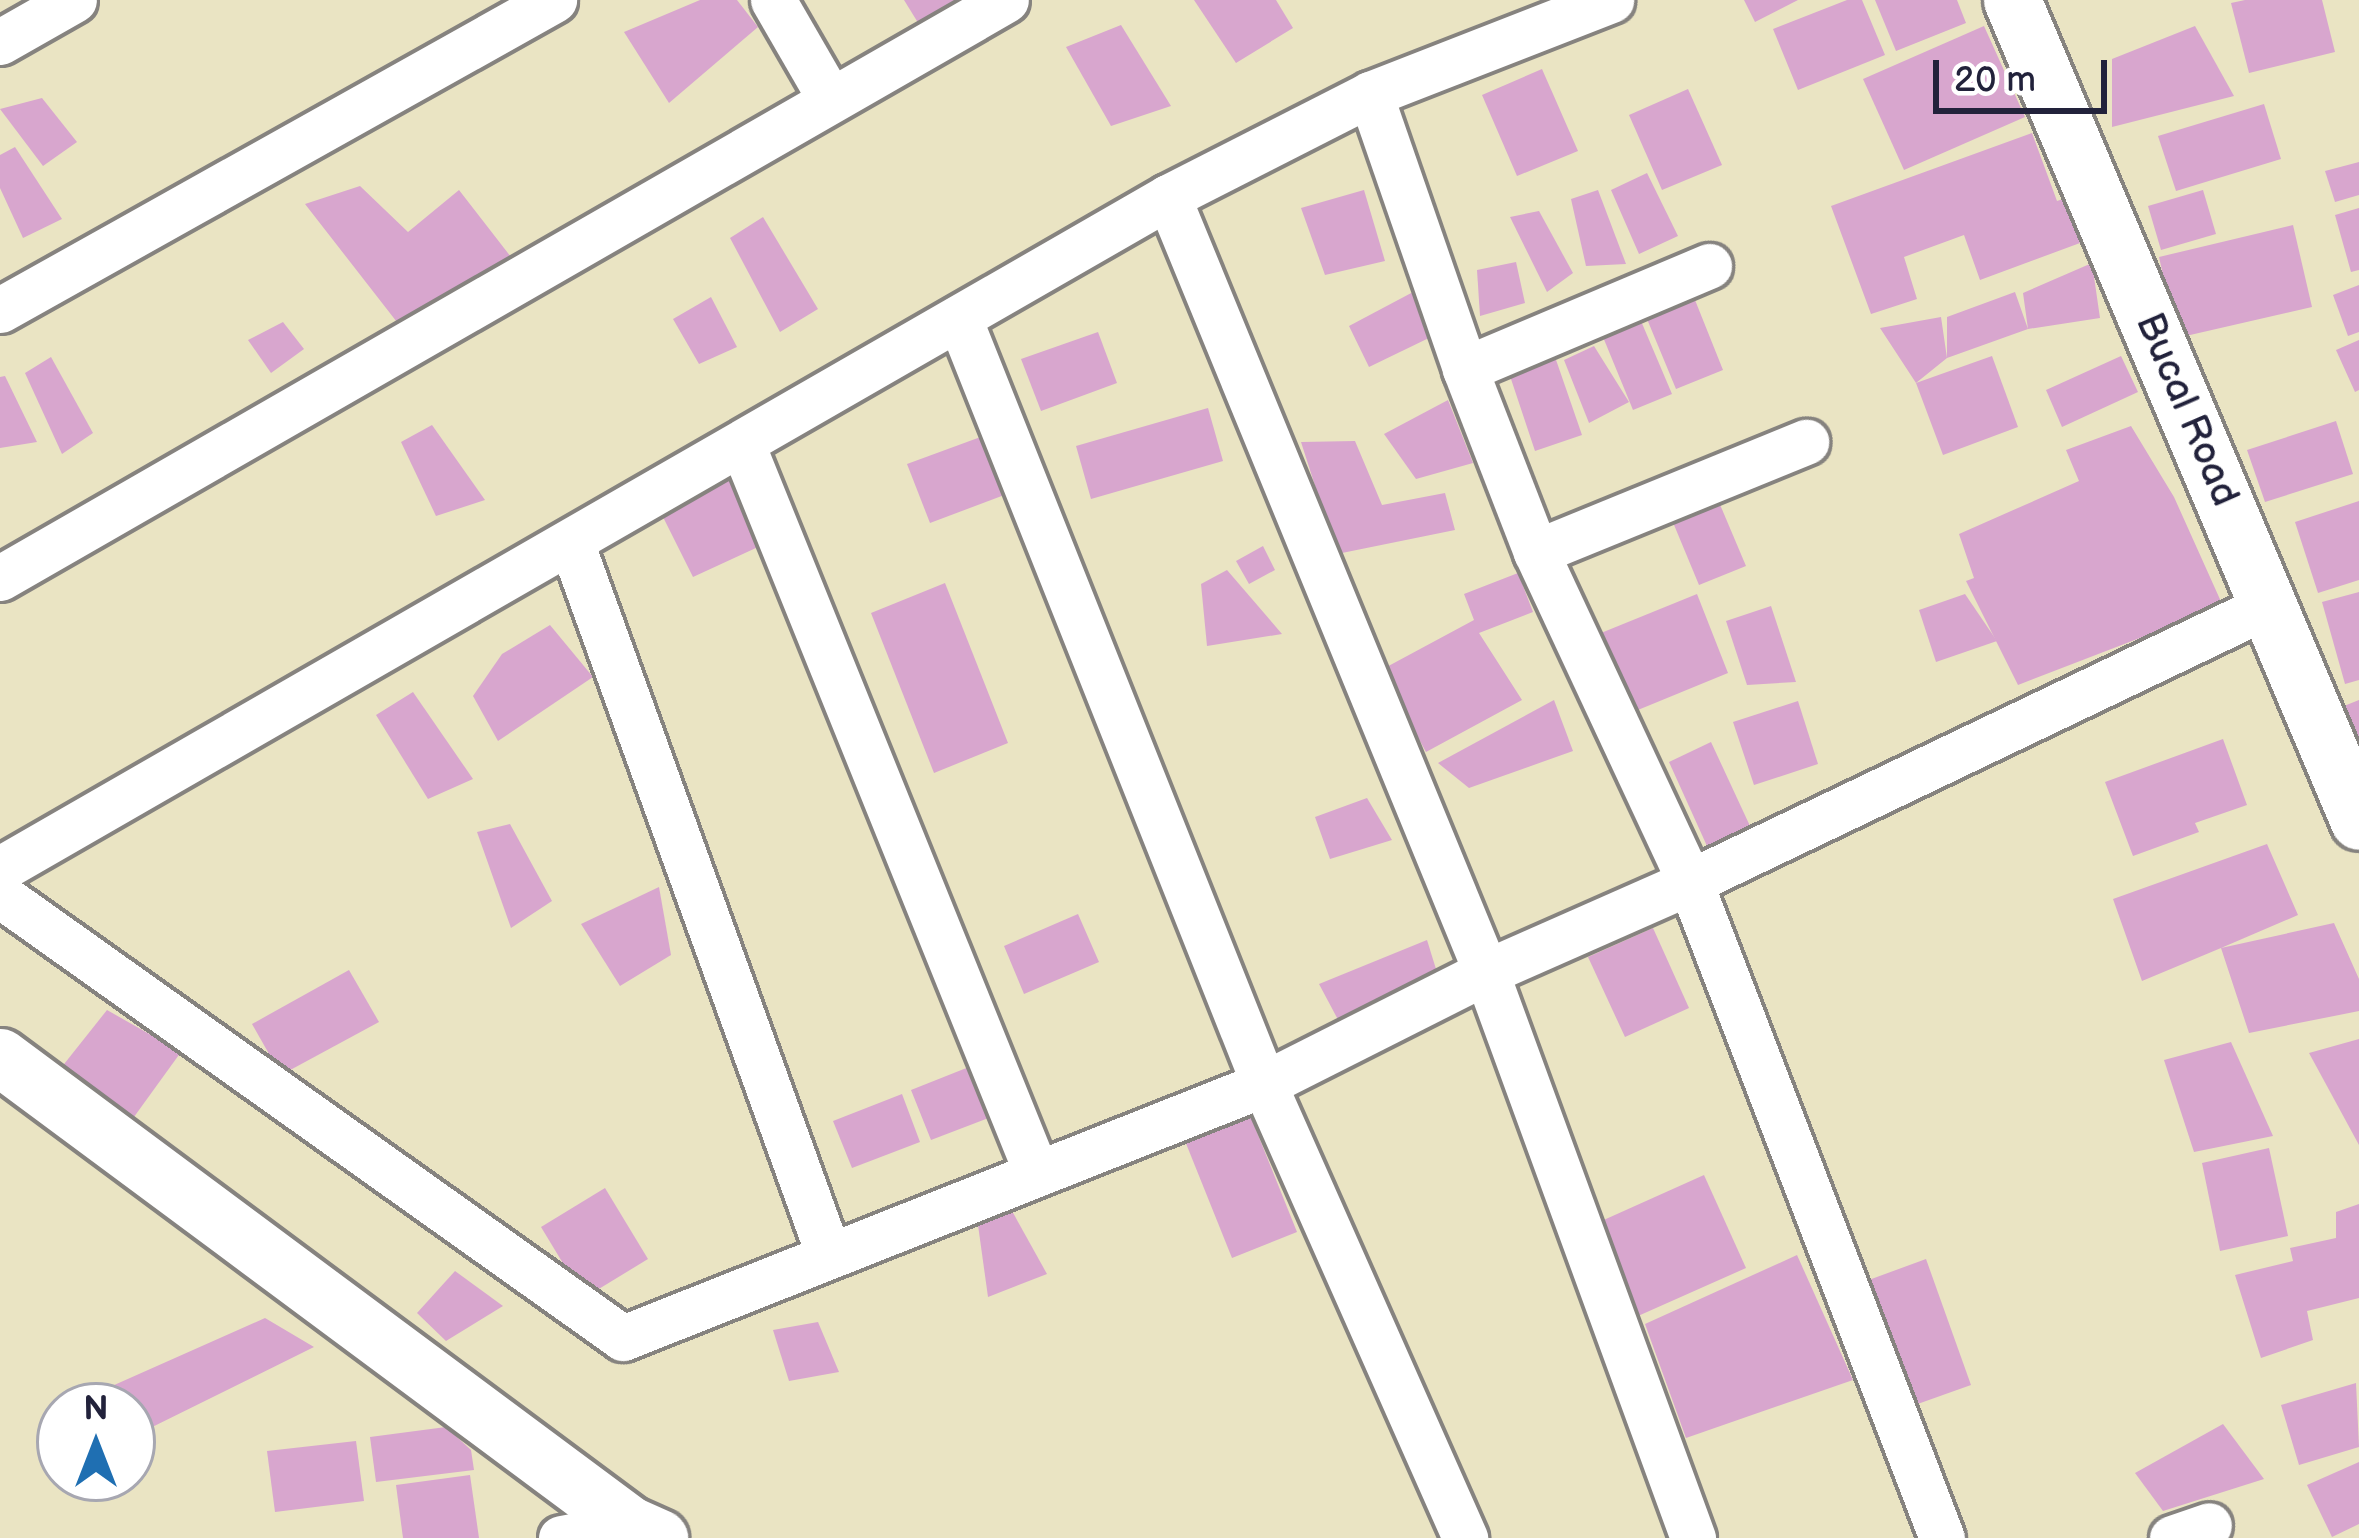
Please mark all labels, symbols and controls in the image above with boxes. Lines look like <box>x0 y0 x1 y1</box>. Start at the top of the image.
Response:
scale bar <box>1939 36 2113 110</box>
text: 20 m <box>1954 59 2036 102</box>
street label: Bucal Road <box>2124 307 2248 513</box>
north arrow <box>36 1382 156 1502</box>
text: N <box>84 1389 108 1429</box>

